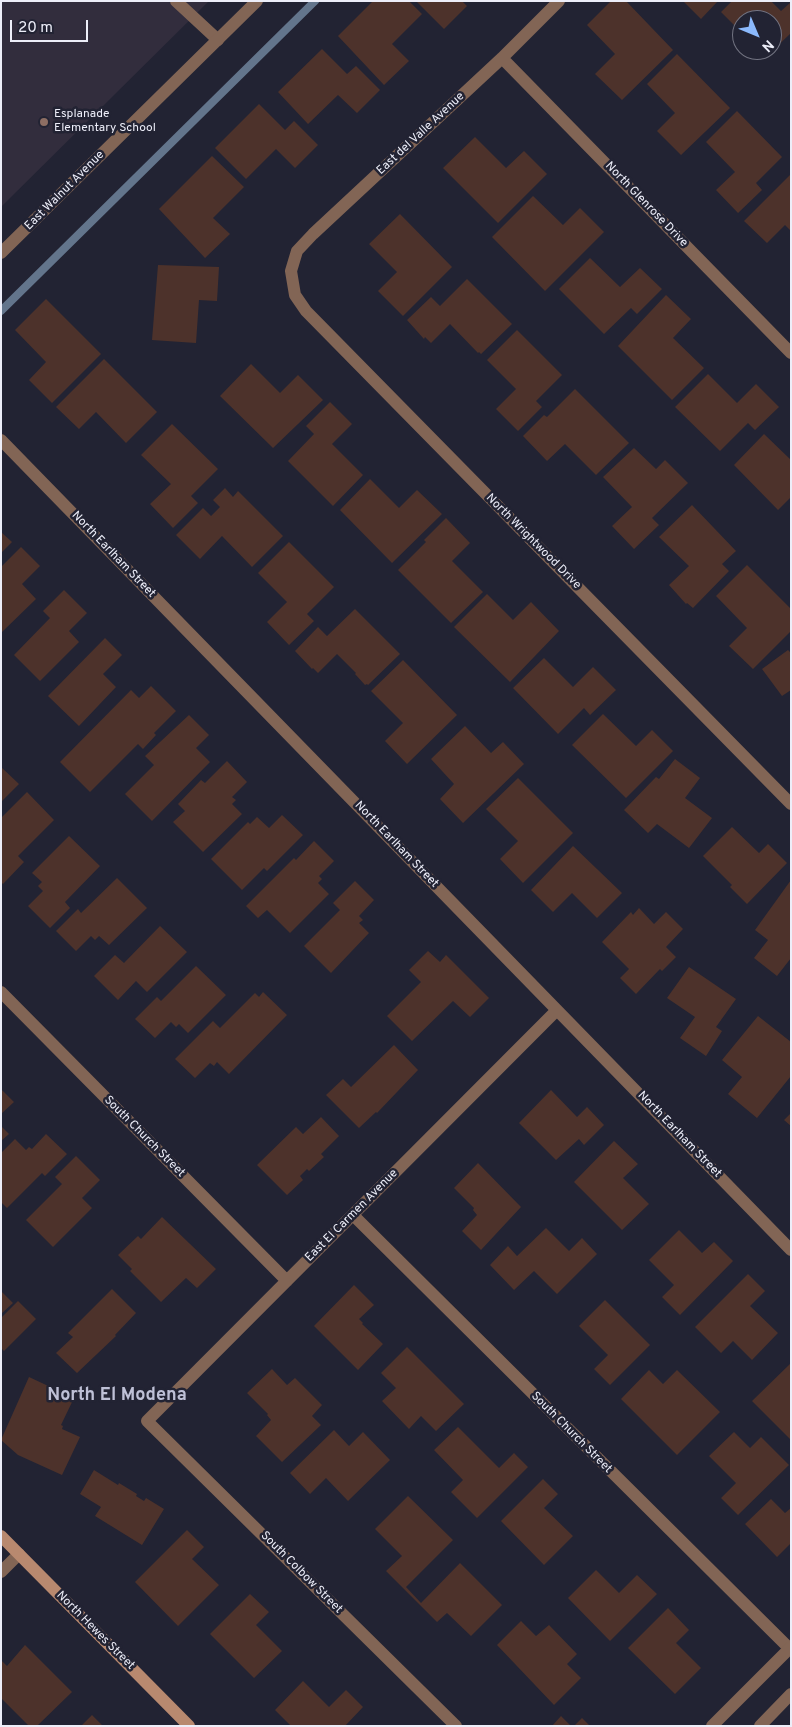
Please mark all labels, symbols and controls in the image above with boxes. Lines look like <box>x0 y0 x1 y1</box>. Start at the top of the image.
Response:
scale bar <box>12 10 90 42</box>
north arrow <box>732 10 782 60</box>
text: 20 m <box>18 19 53 38</box>
text: N <box>758 36 777 55</box>
street label: East del Valle Avenue <box>374 90 468 178</box>
place label: Esplanade Elementary School <box>54 108 156 136</box>
marker: Esplanade Elementary School <box>38 116 50 128</box>
street label: East Walnut Avenue <box>22 148 108 234</box>
street label: North Glenrose Drive <box>602 159 690 251</box>
street label: North Wrightwood Drive <box>482 491 584 593</box>
street label: North Earlham Street <box>68 509 158 601</box>
street label: North Earlham Street <box>351 799 441 891</box>
street label: North Earlham Street <box>634 1089 724 1181</box>
street label: South Church Street <box>101 1094 187 1180</box>
street label: East El Carmen Avenue <box>303 1167 401 1265</box>
district label: North El Modena <box>47 1385 187 1407</box>
street label: South Church Street <box>528 1390 614 1476</box>
street label: South Colbow Street <box>257 1529 345 1617</box>
street label: North Hewes Street <box>53 1589 137 1673</box>

